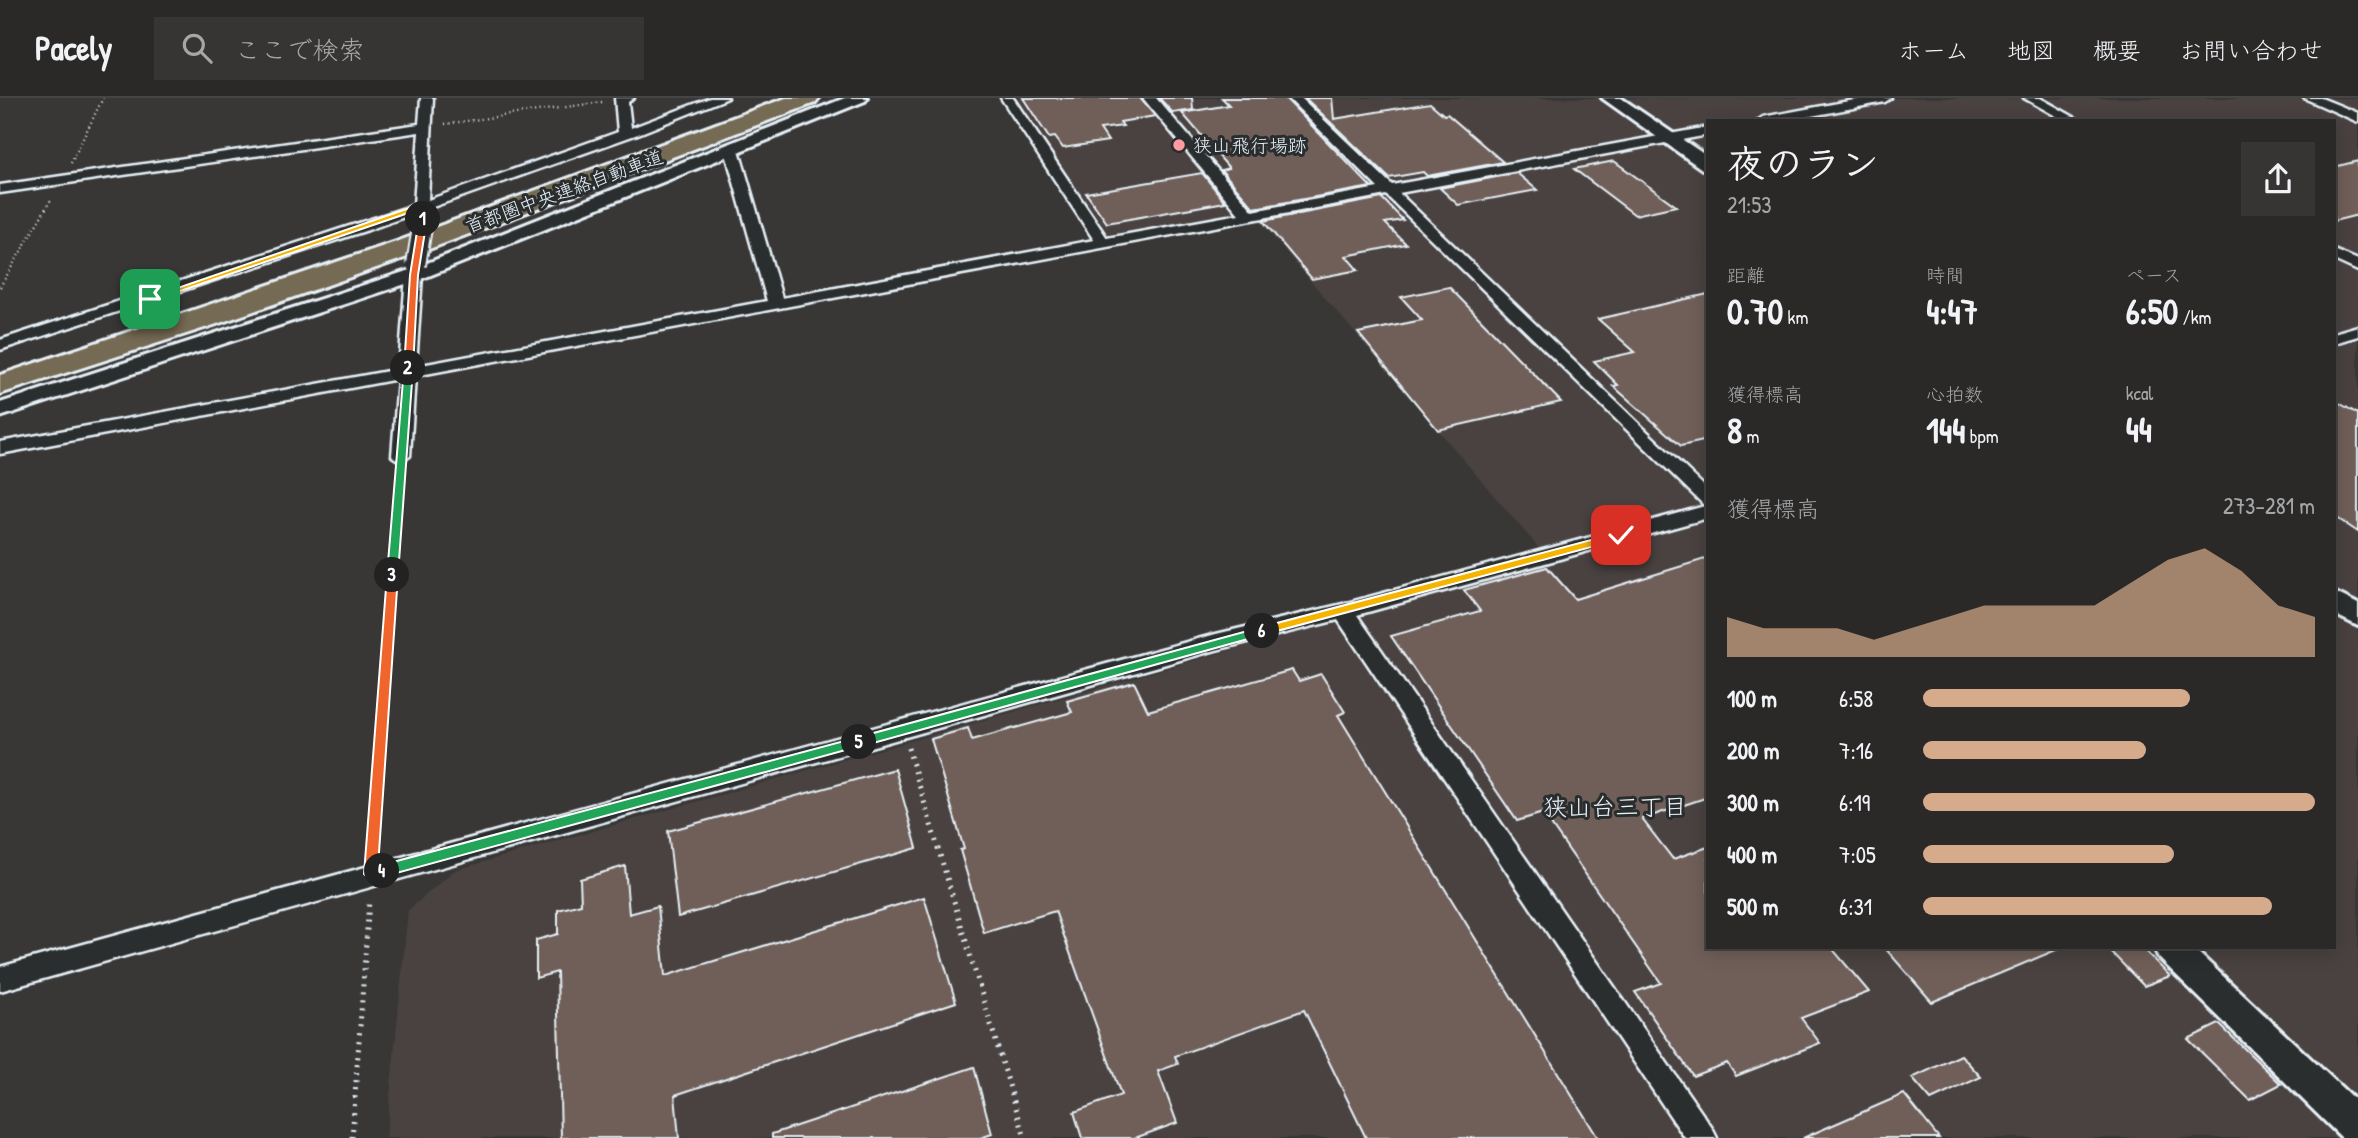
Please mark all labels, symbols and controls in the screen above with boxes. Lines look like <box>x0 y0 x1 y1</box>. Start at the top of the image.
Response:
search box <box>154 17 644 80</box>
text: Pacely <box>35 26 112 70</box>
icon: search <box>178 29 216 67</box>
text: ここで検索 <box>234 32 365 67</box>
text: ホーム <box>1898 34 1969 66</box>
text: 地図 <box>2007 34 2055 66</box>
text: 概要 <box>2093 34 2141 66</box>
text: お問い合わせ <box>2179 34 2323 66</box>
place label: 狭山飛行場跡 <box>1193 132 1307 158</box>
marker: 狭山飛行場跡 <box>1171 137 1187 153</box>
text: 夜のラン <box>1727 137 1879 189</box>
button: share <box>2241 142 2315 216</box>
street label: 首都圏中央連絡自動車道 <box>461 143 667 239</box>
text: 21:53 <box>1727 189 1771 220</box>
pin: 1 <box>406 202 440 236</box>
text: 1 <box>419 205 426 231</box>
text: 距離 <box>1727 262 1765 288</box>
text: 時間 <box>1926 262 1964 288</box>
text: ペース <box>2126 262 2182 288</box>
pin <box>120 269 180 329</box>
icon: arrive <box>131 280 169 318</box>
text: 0.70 <box>1727 288 1783 335</box>
text: 4:47 <box>1926 288 1978 335</box>
text: 6:50 <box>2126 288 2178 335</box>
text: km <box>1783 304 1808 330</box>
text: /km <box>2178 304 2211 330</box>
pin: 2 <box>390 350 426 386</box>
text: 2 <box>403 354 412 380</box>
text: kcal <box>2126 380 2153 406</box>
text: 獲得標高 <box>1727 381 1803 407</box>
text: 心拍数 <box>1926 381 1983 407</box>
text: 44 <box>2126 406 2152 453</box>
text: 8 <box>1727 407 1742 454</box>
text: 144 <box>1926 407 1965 454</box>
text: m <box>1742 423 1759 449</box>
text: bpm <box>1965 423 1999 449</box>
text: 273–281 m <box>2223 490 2315 521</box>
text: 獲得標高 <box>1727 493 1819 524</box>
pin <box>1591 505 1651 565</box>
icon: check <box>1602 516 1640 554</box>
pin: 3 <box>374 558 410 592</box>
text: 3 <box>387 561 396 587</box>
pin: 6 <box>1244 614 1280 648</box>
text: 6 <box>1258 617 1265 643</box>
text: 100 m <box>1727 683 1777 714</box>
text: 6:58 <box>1839 683 1873 714</box>
pin: 5 <box>842 724 876 760</box>
text: 5 <box>854 728 863 754</box>
text: 200 m <box>1727 735 1779 766</box>
text: 7:16 <box>1839 735 1873 766</box>
text: 300 m <box>1727 787 1779 818</box>
text: 6:19 <box>1839 787 1870 818</box>
district label: 狭山台三丁目 <box>1543 790 1687 822</box>
text: 400 m <box>1727 839 1777 870</box>
text: 7:05 <box>1839 839 1876 870</box>
pin: 4 <box>364 854 400 888</box>
text: 4 <box>378 857 385 883</box>
text: 500 m <box>1727 891 1778 922</box>
text: 6:31 <box>1839 891 1872 922</box>

